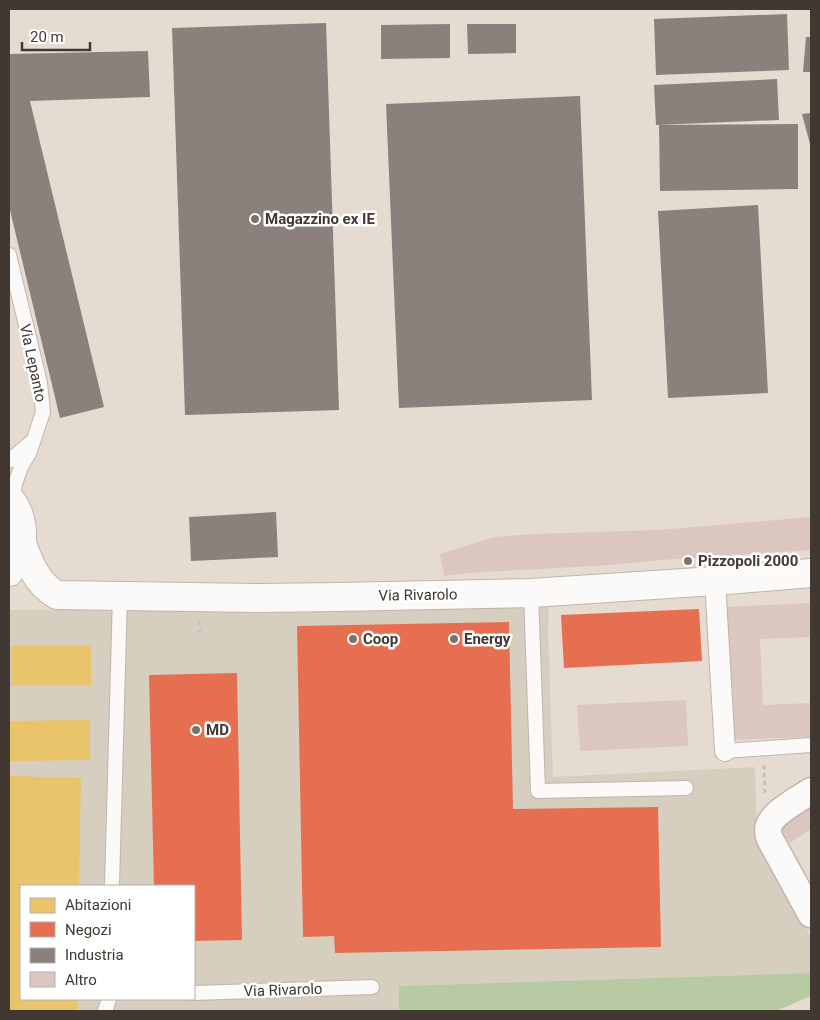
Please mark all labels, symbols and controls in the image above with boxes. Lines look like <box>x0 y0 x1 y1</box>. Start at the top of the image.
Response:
scale bar <box>22 20 90 52</box>
text: 20 m <box>30 28 64 46</box>
place label: Magazzino ex IE <box>265 210 375 228</box>
marker: Magazzino ex IE <box>249 213 261 225</box>
street label: Via Lepanto <box>16 322 50 404</box>
place label: Pizzopoli 2000 <box>698 552 798 570</box>
marker: Pizzopoli 2000 <box>682 555 694 567</box>
street label: Via Rivarolo <box>378 585 458 605</box>
place label: Coop <box>363 630 398 648</box>
place label: Energy <box>464 630 511 648</box>
marker: Coop <box>347 633 359 645</box>
marker: Energy <box>448 633 460 645</box>
place label: MD <box>206 721 229 739</box>
marker: MD <box>190 724 202 736</box>
legend <box>20 885 195 1000</box>
text: Abitazioni <box>65 896 132 914</box>
text: Negozi <box>65 921 112 939</box>
text: Industria <box>65 946 124 964</box>
text: Altro <box>65 971 97 989</box>
street label: Via Rivarolo <box>243 980 323 1000</box>

